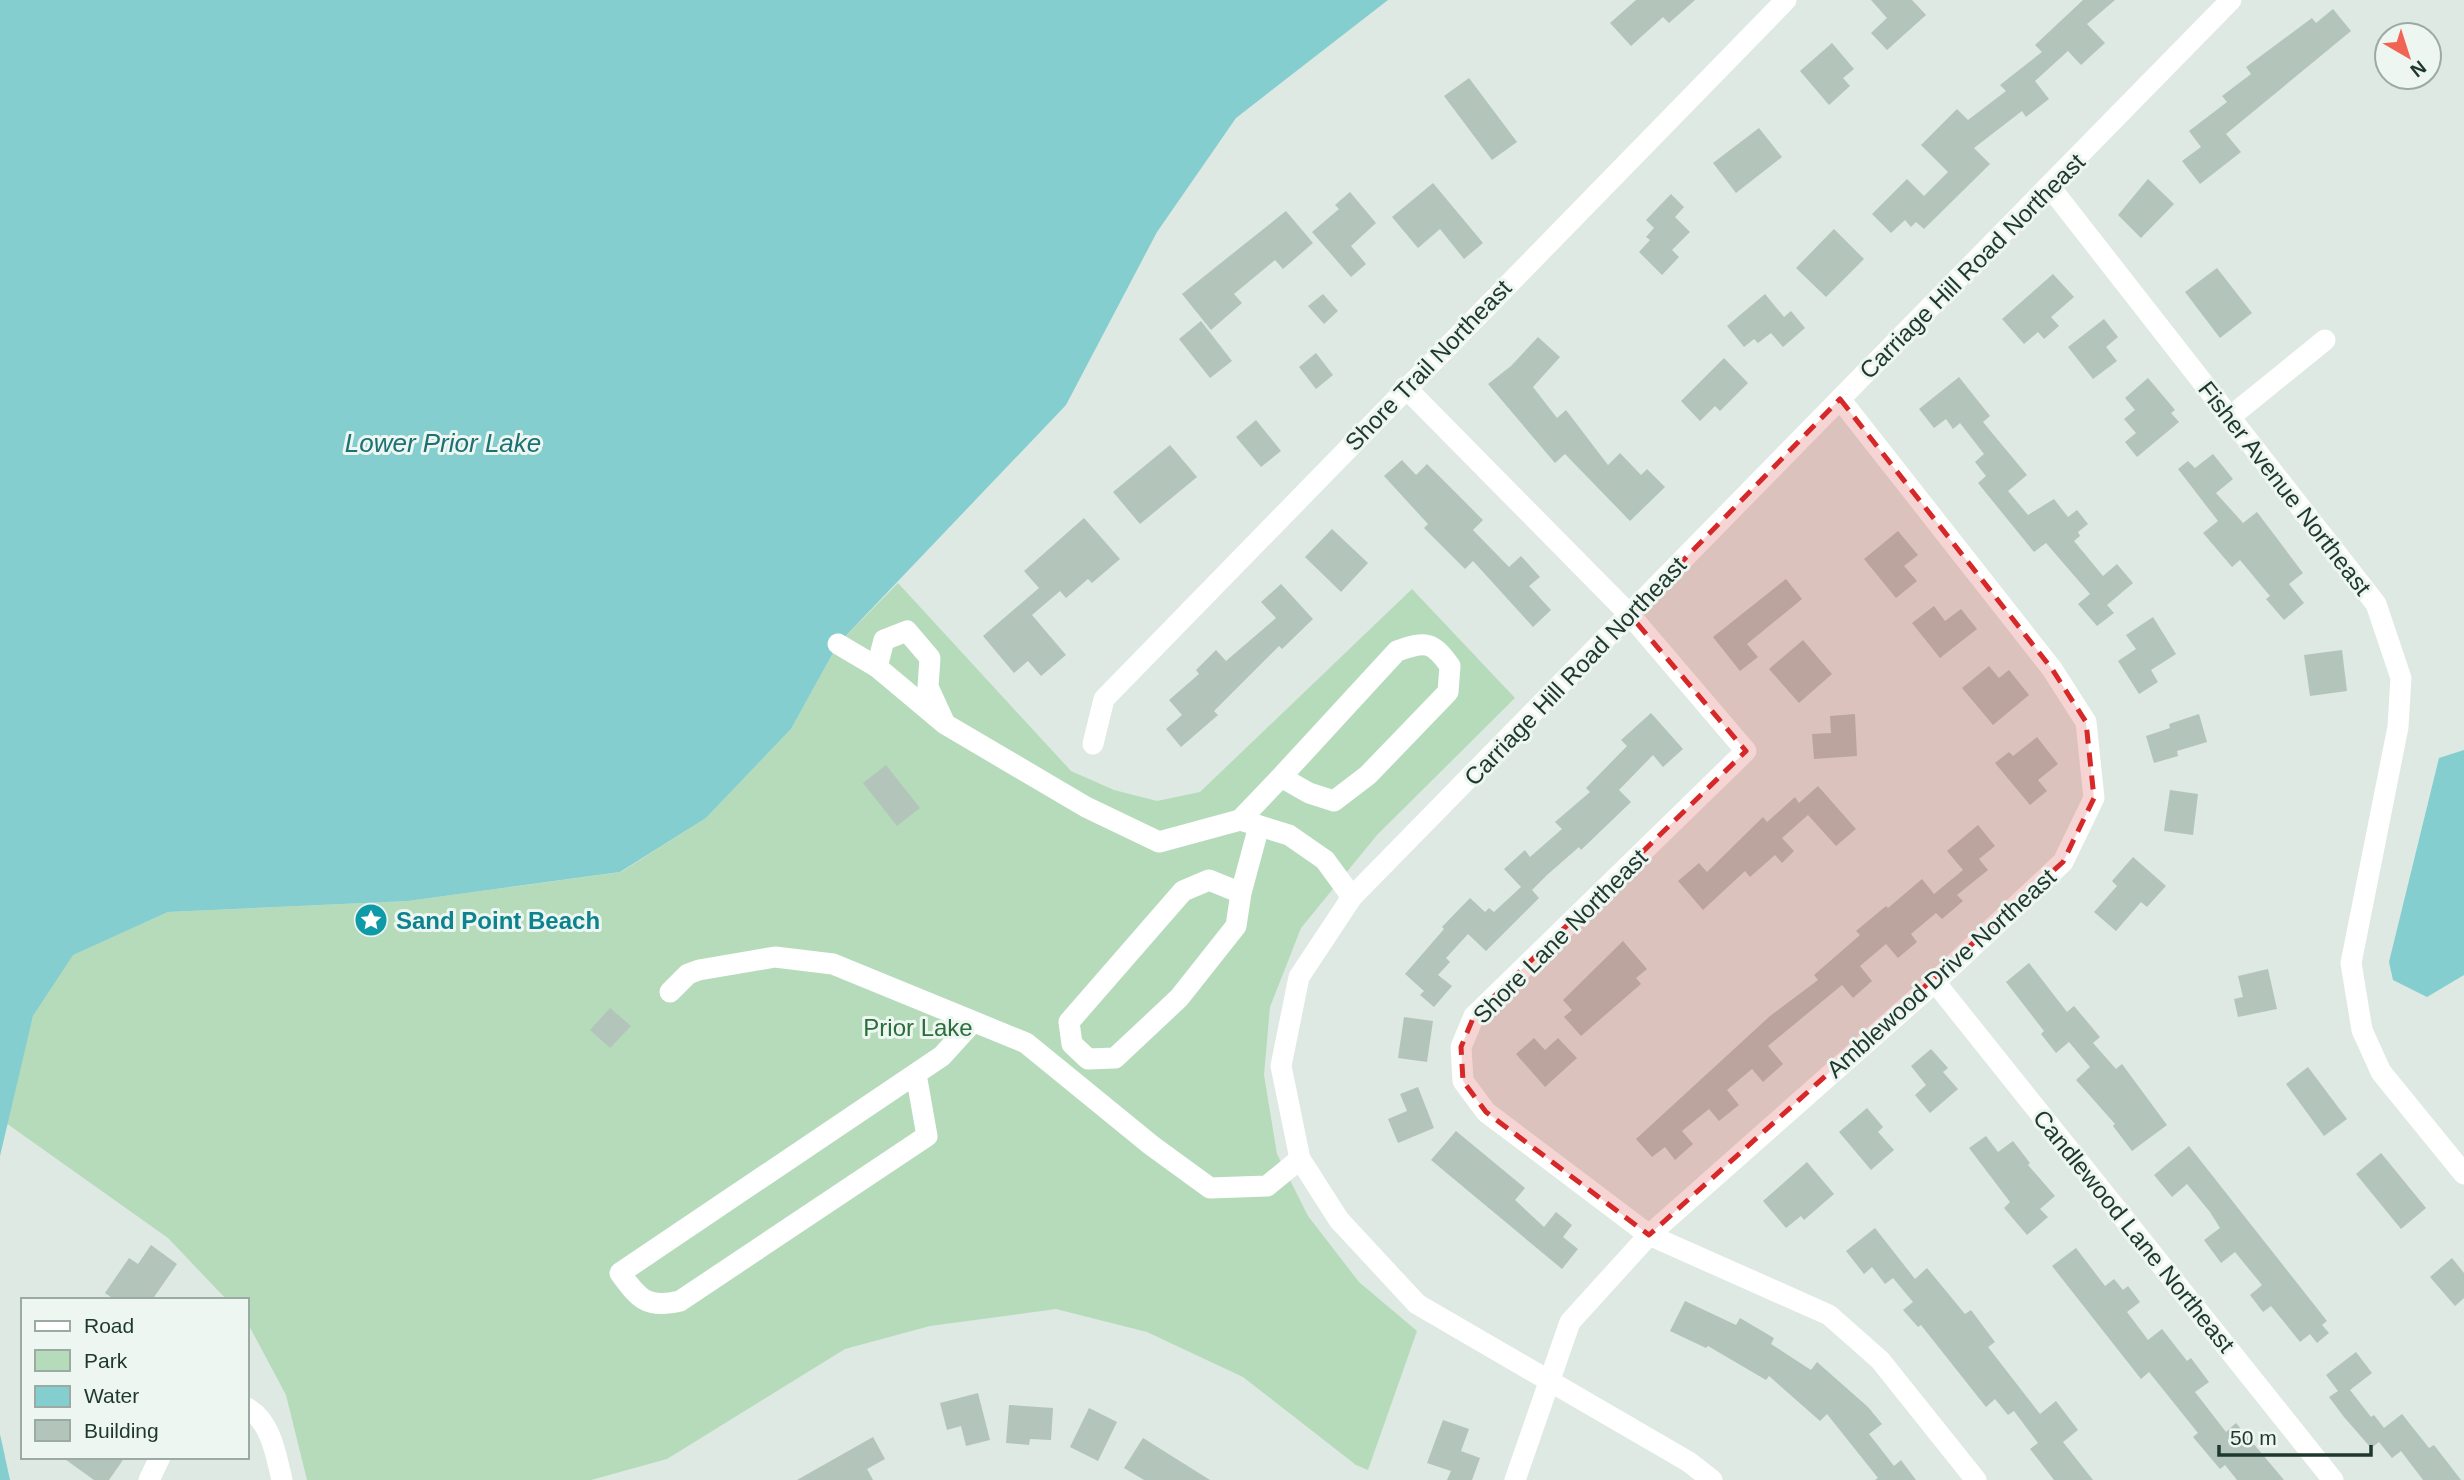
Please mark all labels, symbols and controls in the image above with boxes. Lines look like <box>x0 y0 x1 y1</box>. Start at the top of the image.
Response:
north arrow <box>2373 21 2443 91</box>
text: N <box>2406 56 2430 81</box>
street label: Carriage Hill Road Northeast <box>1854 148 2090 384</box>
street label: Shore Trail Northeast <box>1340 274 1517 456</box>
street label: Fisher Avenue Northeast <box>2193 376 2377 600</box>
water label: Lower Prior Lake <box>345 428 541 458</box>
street label: Carriage Hill Road Northeast <box>1459 551 1692 791</box>
street label: Shore Lane Northeast <box>1467 843 1653 1029</box>
street label: Amblewood Drive Northeast <box>1821 863 2061 1083</box>
place icon: Sand Point Beach <box>352 901 390 939</box>
place label: Sand Point Beach <box>396 907 600 934</box>
park label: Prior Lake <box>863 1014 973 1041</box>
street label: Candlewood Lane Northeast <box>2028 1104 2240 1358</box>
legend <box>21 1298 248 1459</box>
text: Road <box>84 1314 134 1337</box>
text: Park <box>84 1349 128 1372</box>
text: Water <box>84 1384 139 1407</box>
scale bar <box>2219 1414 2371 1458</box>
text: Building <box>84 1419 159 1442</box>
text: 50 m <box>2230 1426 2277 1449</box>

